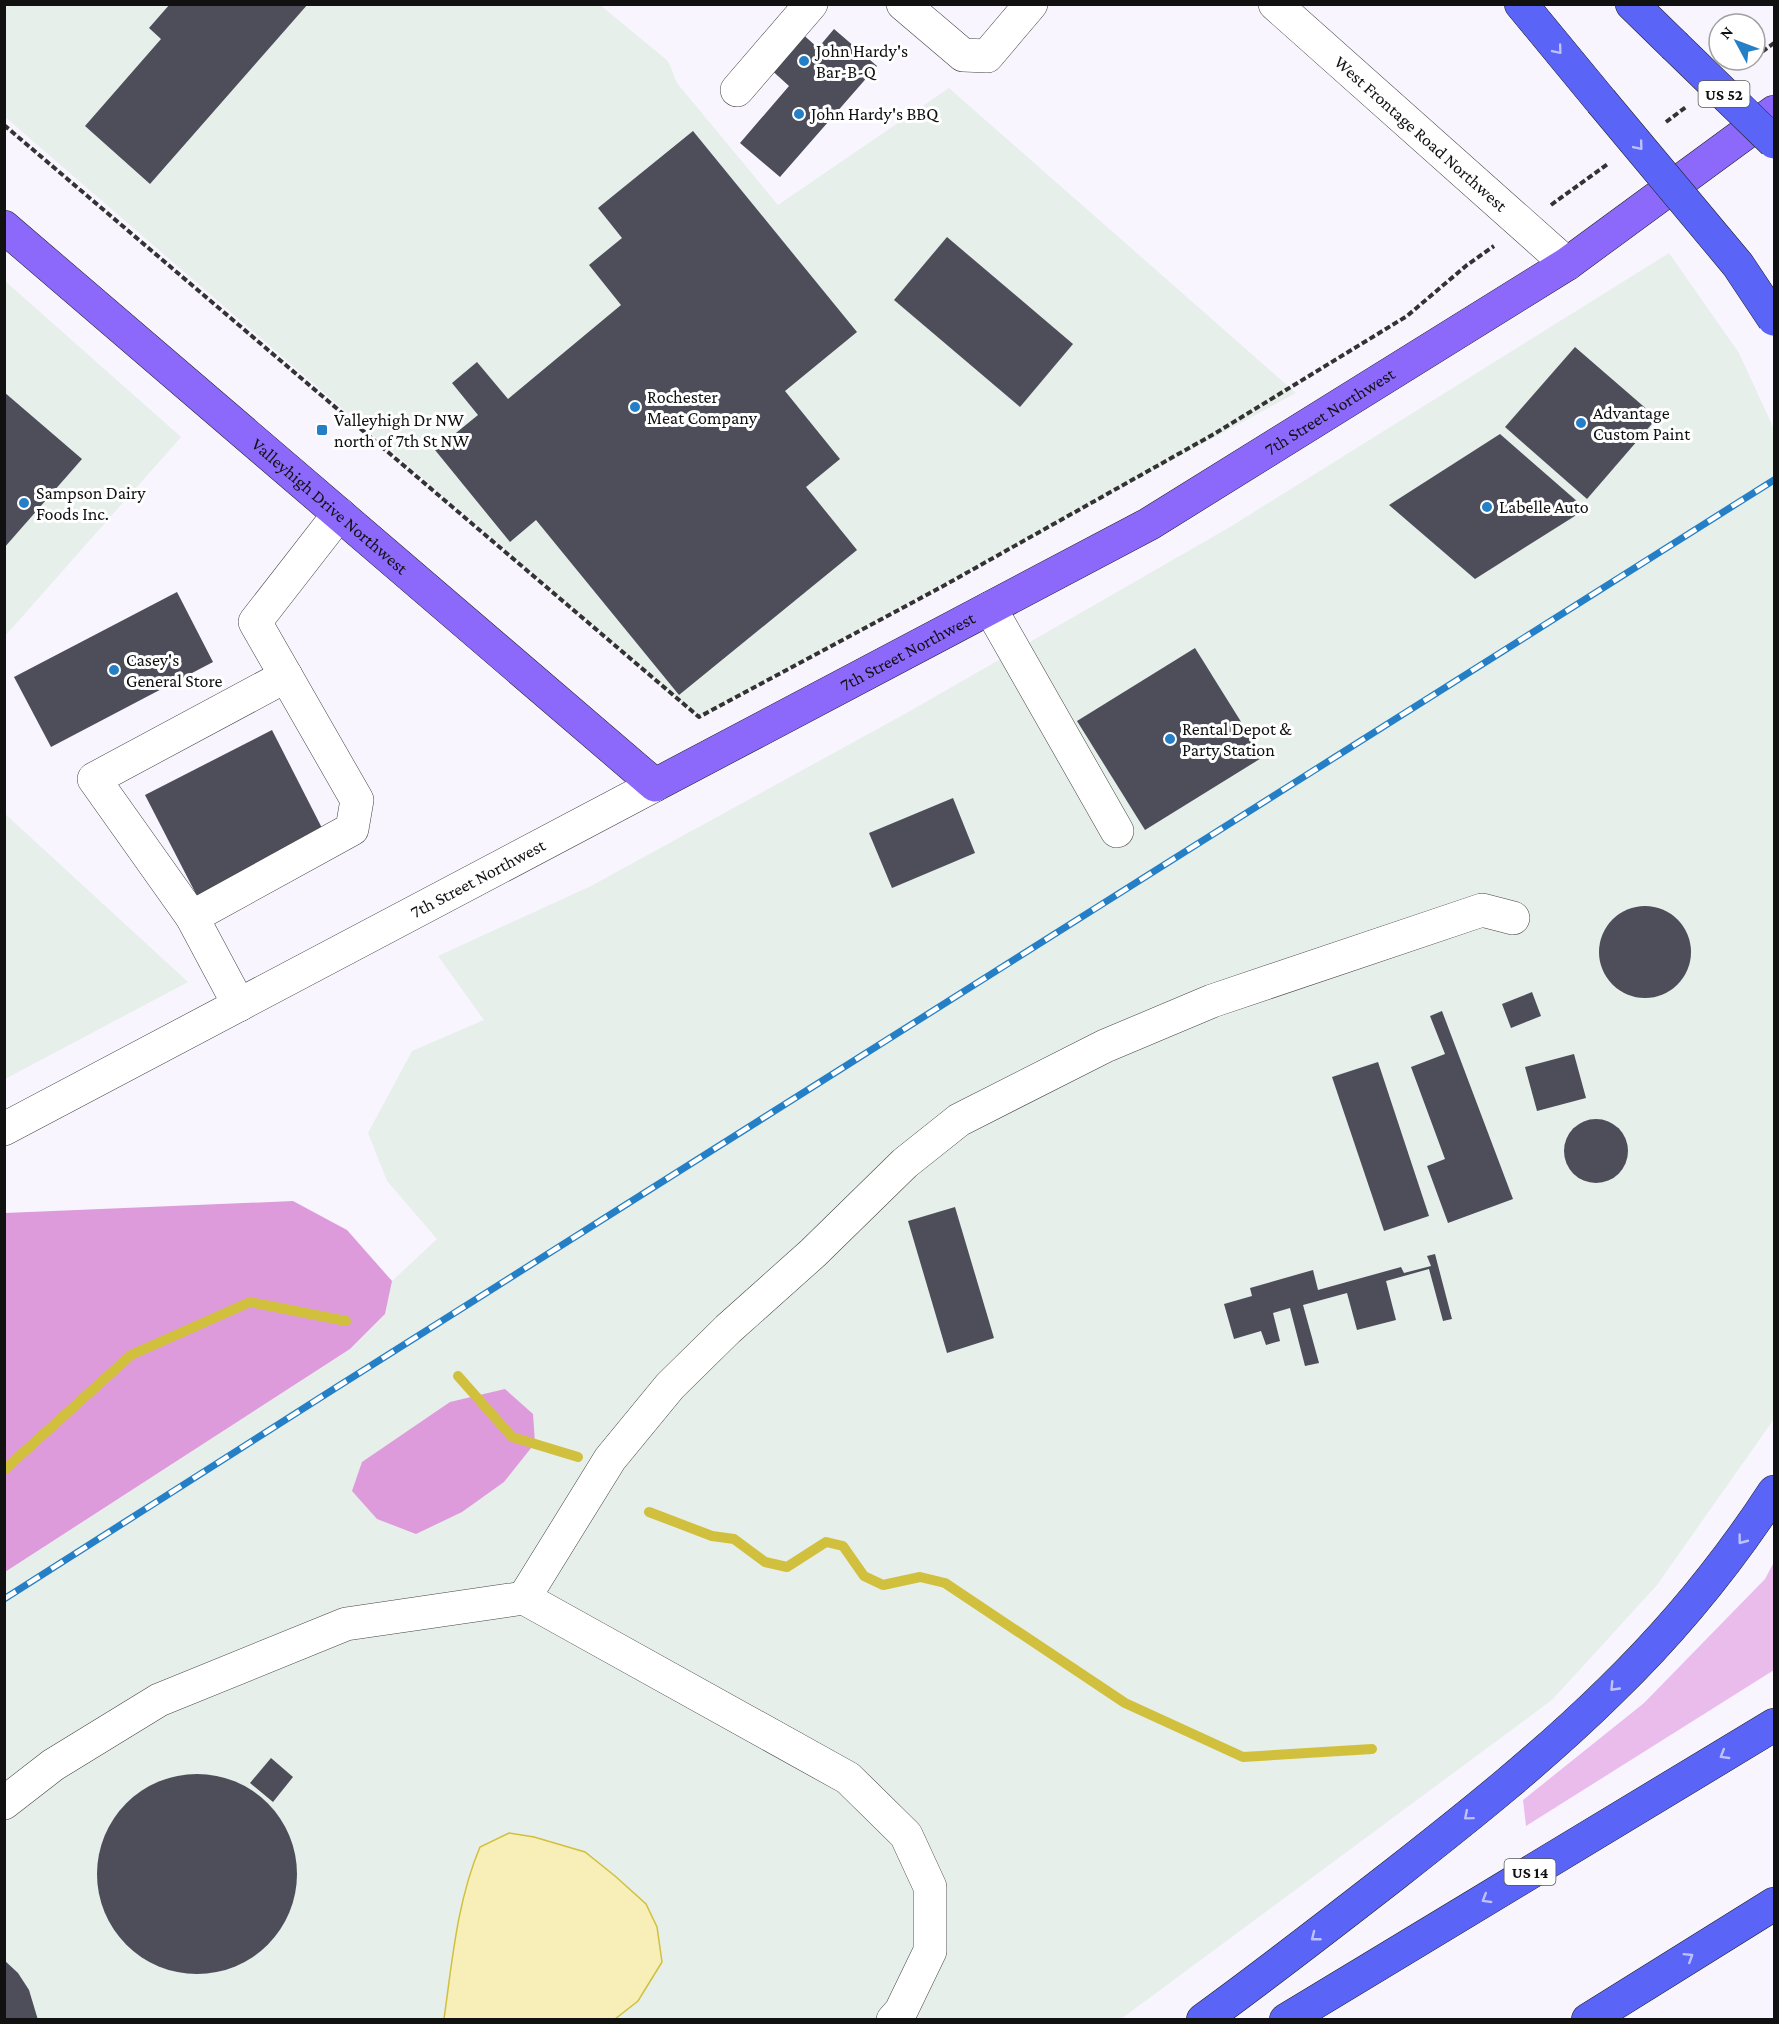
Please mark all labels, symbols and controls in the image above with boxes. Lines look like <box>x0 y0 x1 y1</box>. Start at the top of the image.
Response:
north arrow <box>1707 12 1767 72</box>
text: N <box>1716 23 1736 42</box>
place label: John Hardy's Bar-B-Q <box>814 41 908 82</box>
one-way arrow <box>1551 43 1562 54</box>
street label: West Frontage Road Northwest <box>1330 52 1512 216</box>
marker: John Hardy's Bar-B-Q <box>797 54 811 68</box>
road number: US 52 <box>1698 81 1750 107</box>
place label: John Hardy's BBQ <box>809 104 939 124</box>
marker: John Hardy's BBQ <box>792 107 806 121</box>
one-way arrow <box>1631 139 1642 150</box>
street label: 7th Street Northwest <box>1261 363 1399 460</box>
place label: Rochester Meat Company <box>647 387 758 428</box>
marker: Rochester Meat Company <box>628 400 642 414</box>
place label: Advantage Custom Paint <box>1593 403 1691 444</box>
place label: Valleyhigh Dr NW north of 7th St NW <box>334 410 469 451</box>
marker: Advantage Custom Paint <box>1574 416 1588 430</box>
marker: Valleyhigh Dr NW north of 7th St NW <box>315 423 329 437</box>
street label: Valleyhigh Drive Northwest <box>248 434 413 579</box>
place label: Sampson Dairy Foods Inc. <box>36 483 146 524</box>
marker: Sampson Dairy Foods Inc. <box>17 496 31 510</box>
place label: Labelle Auto <box>1499 497 1589 517</box>
marker: Labelle Auto <box>1480 500 1494 514</box>
street label: 7th Street Northwest <box>837 607 979 695</box>
place label: Casey's General Store <box>126 650 223 691</box>
marker: Casey's General Store <box>107 663 121 677</box>
place label: Rental Depot & Party Station <box>1182 719 1292 760</box>
marker: Rental Depot & Party Station <box>1163 732 1177 746</box>
street label: 7th Street Northwest <box>407 834 550 922</box>
one-way arrow <box>1738 1534 1749 1545</box>
one-way arrow <box>1611 1680 1622 1691</box>
one-way arrow <box>1720 1748 1730 1759</box>
one-way arrow <box>1464 1808 1475 1819</box>
road number: US 14 <box>1504 1859 1556 1885</box>
one-way arrow <box>1481 1892 1492 1903</box>
one-way arrow <box>1310 1929 1321 1940</box>
one-way arrow <box>1683 1953 1693 1965</box>

